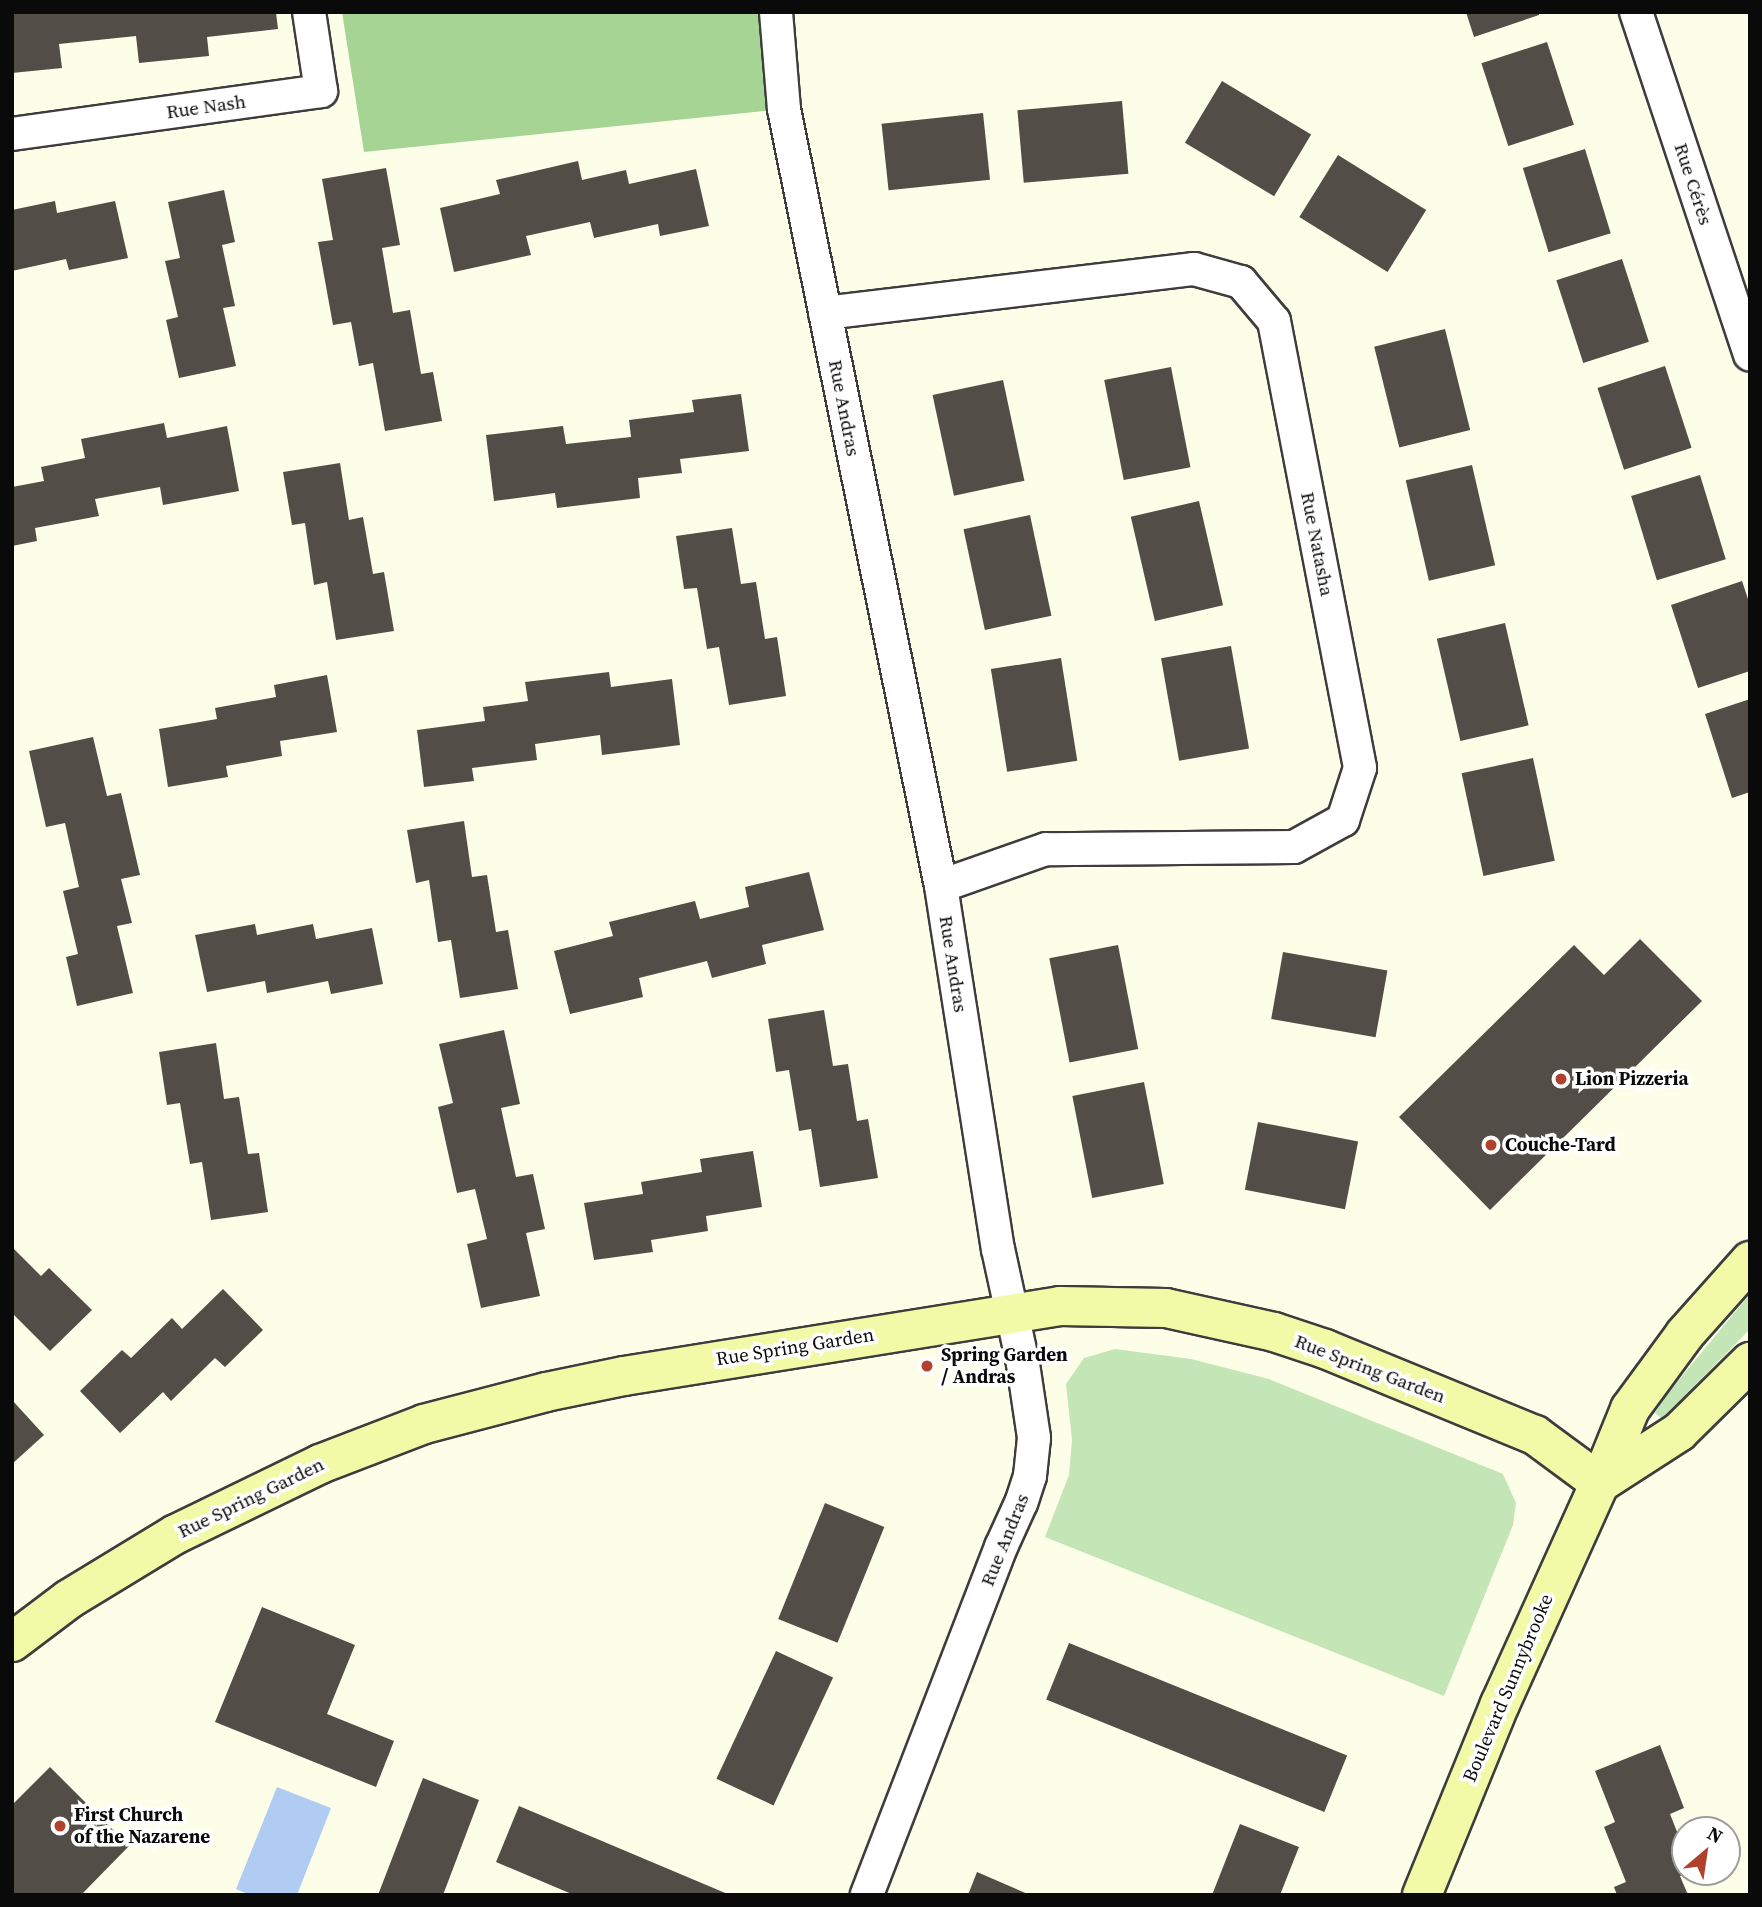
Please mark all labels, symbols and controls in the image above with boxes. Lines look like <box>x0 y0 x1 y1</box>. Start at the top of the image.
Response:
street label: Rue Nash <box>165 90 247 124</box>
street label: Rue Cérès <box>1669 140 1717 228</box>
street label: Rue Andras <box>823 358 865 458</box>
street label: Rue Natasha <box>1296 490 1338 598</box>
street label: Rue Andras <box>934 914 972 1014</box>
place label: Lion Pizzeria <box>1575 1068 1689 1090</box>
marker: Lion Pizzeria <box>1553 1071 1569 1087</box>
place label: Couche-Tard <box>1505 1134 1616 1156</box>
marker: Couche-Tard <box>1483 1137 1499 1153</box>
street label: Rue Spring Garden <box>714 1323 876 1371</box>
street label: Rue Spring Garden <box>1291 1330 1449 1408</box>
place label: Spring Garden / Andras <box>941 1344 1068 1388</box>
marker: Spring Garden / Andras <box>919 1358 935 1374</box>
street label: Rue Spring Garden <box>174 1453 328 1543</box>
street label: Rue Andras <box>976 1490 1034 1590</box>
street label: Boulevard Sunnybrooke <box>1458 1591 1558 1785</box>
place label: First Church of the Nazarene <box>74 1804 210 1848</box>
north arrow <box>1671 1816 1741 1886</box>
marker: First Church of the Nazarene <box>52 1818 68 1834</box>
text: N <box>1703 1820 1728 1849</box>

